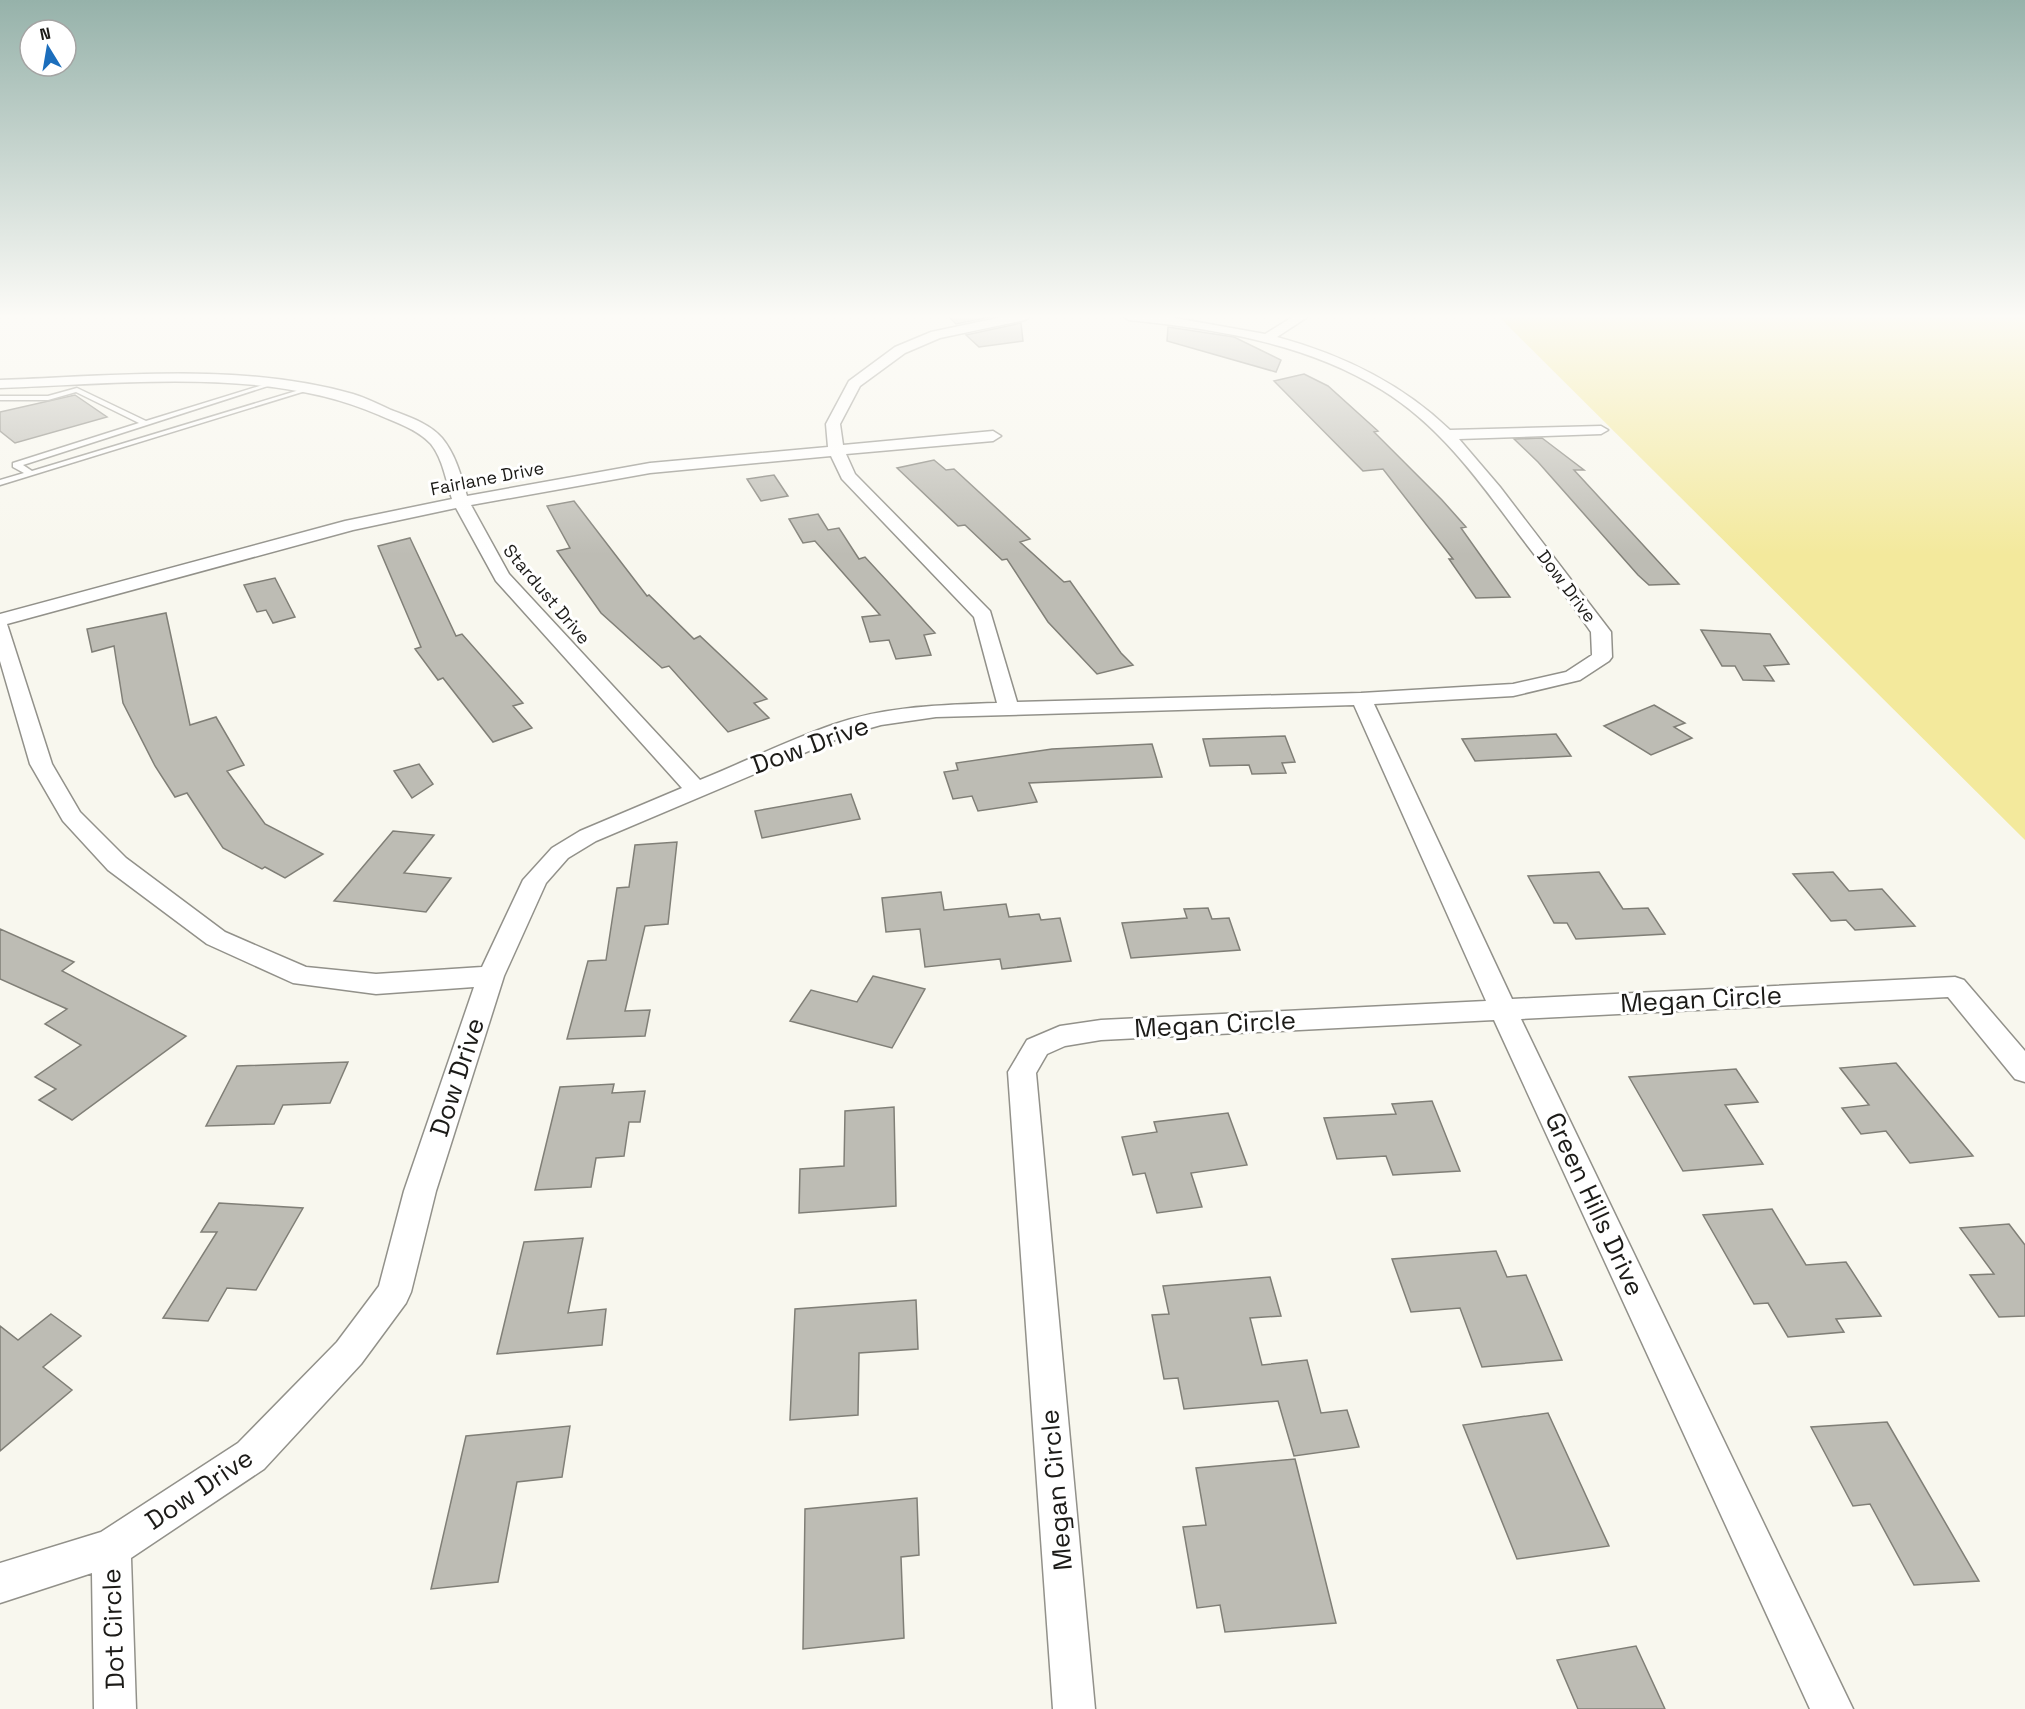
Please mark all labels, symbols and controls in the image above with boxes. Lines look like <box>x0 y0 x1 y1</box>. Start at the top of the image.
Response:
north arrow <box>18 18 78 78</box>
text: N <box>38 22 53 45</box>
street label: Fairlane Drive <box>428 456 546 500</box>
street label: Stardust Drive <box>498 539 596 649</box>
street label: Dow Drive <box>1532 545 1602 627</box>
street label: Dow Drive <box>746 708 874 782</box>
street label: Megan Circle <box>1619 978 1783 1020</box>
street label: Megan Circle <box>1133 1003 1297 1045</box>
street label: Dow Drive <box>422 1013 492 1141</box>
street label: Green Hills Drive <box>1538 1107 1652 1301</box>
street label: Megan Circle <box>1032 1408 1080 1572</box>
street label: Dow Drive <box>139 1441 259 1537</box>
street label: Dot Circle <box>94 1568 132 1690</box>

